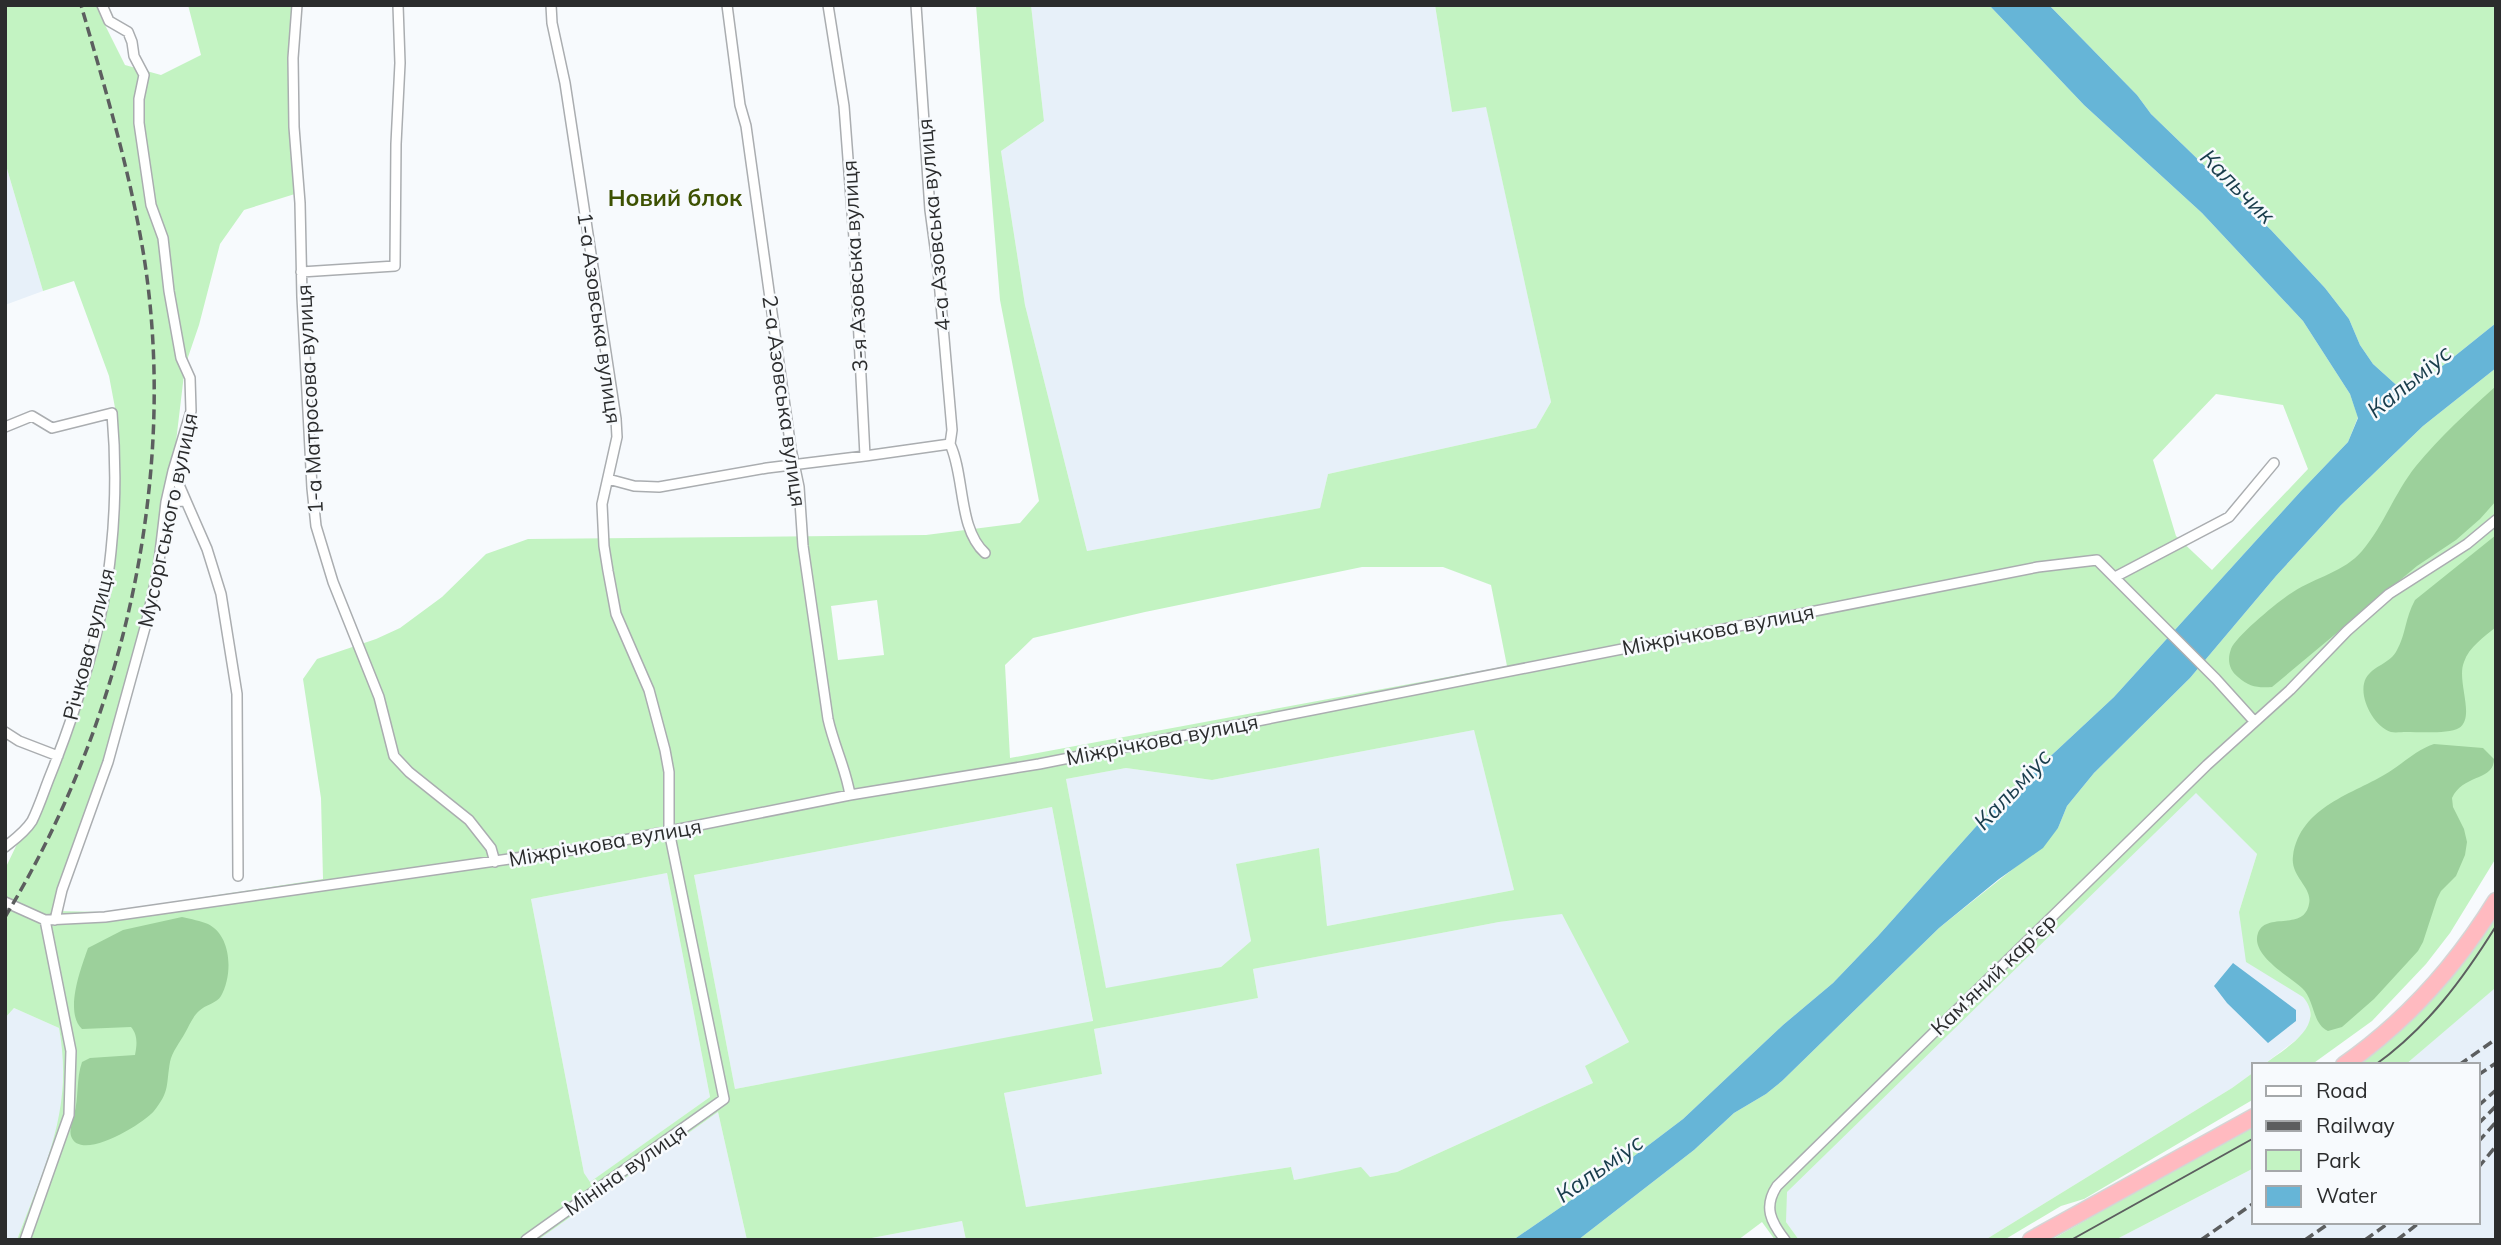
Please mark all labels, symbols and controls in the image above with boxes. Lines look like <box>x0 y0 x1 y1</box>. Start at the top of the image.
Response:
street label: 4-а Азовська вулиця <box>911 118 955 332</box>
water label: Кальчик <box>2194 142 2282 230</box>
street label: 3-я Азовська вулиця <box>835 159 873 373</box>
district label: Новий блок <box>608 183 743 212</box>
street label: 1-а Азовська вулиця <box>572 211 628 425</box>
street label: 1-а Матросова вулиця <box>290 284 328 514</box>
street label: 2-а Азовська вулиця <box>757 294 813 508</box>
water label: Кальміус <box>2361 338 2457 424</box>
street label: Мусоргського вулиця <box>132 410 202 630</box>
street label: Річкова вулиця <box>57 565 119 723</box>
street label: Міжрічкова вулиця <box>1620 598 1816 660</box>
street label: Міжрічкова вулиця <box>1064 708 1260 770</box>
water label: Кальміус <box>1967 742 2057 836</box>
street label: Міжрічкова вулиця <box>507 812 703 872</box>
street label: Кам'яний кар'єр <box>1925 908 2061 1040</box>
legend <box>2252 1063 2480 1224</box>
text: Road <box>2316 1077 2367 1103</box>
text: Railway <box>2316 1112 2395 1138</box>
street label: Мініна вулиця <box>559 1117 691 1221</box>
water label: Кальміус <box>1550 1127 1649 1209</box>
text: Park <box>2316 1147 2360 1173</box>
text: Water <box>2316 1182 2377 1208</box>

